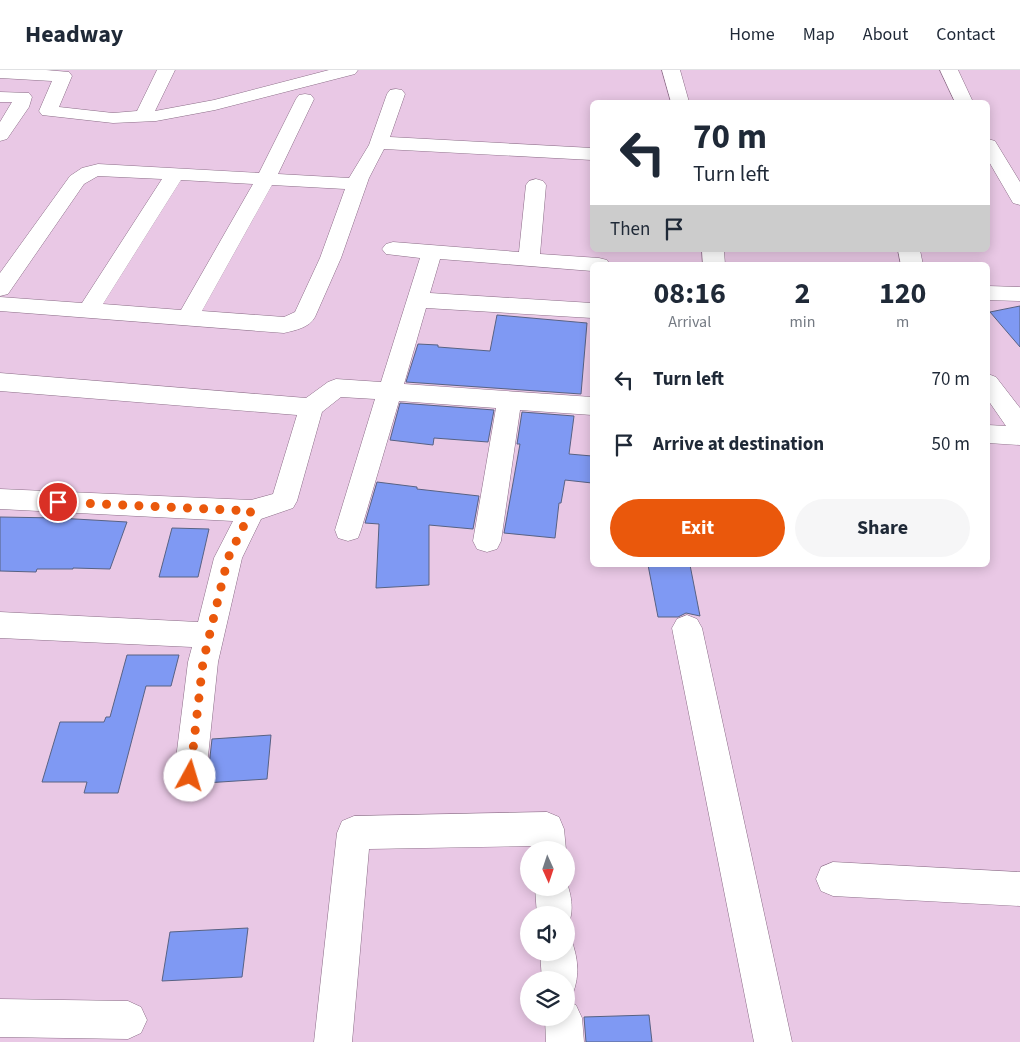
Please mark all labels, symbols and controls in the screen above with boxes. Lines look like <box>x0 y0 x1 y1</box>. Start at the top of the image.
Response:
text: Headway <box>25 17 123 52</box>
text: Home <box>729 22 775 47</box>
text: Map <box>803 22 835 47</box>
text: About <box>863 22 908 47</box>
text: Contact <box>936 22 995 47</box>
text: 70 m <box>693 112 767 162</box>
icon: left <box>610 120 675 185</box>
text: Turn left <box>693 158 769 190</box>
icon: arrive <box>660 215 688 243</box>
text: Then <box>610 216 650 243</box>
text: 08:16 <box>654 272 726 315</box>
text: 2 <box>794 272 810 315</box>
text: 120 <box>879 272 926 315</box>
text: Arrival <box>668 311 711 333</box>
text: min <box>789 311 815 333</box>
text: m <box>896 311 909 333</box>
icon: left <box>610 366 638 394</box>
text: Turn left <box>653 366 724 393</box>
text: 70 m <box>932 366 970 393</box>
icon: arrive <box>610 431 638 459</box>
text: Arrive at destination <box>653 431 824 458</box>
text: 50 m <box>932 431 970 458</box>
pin <box>37 481 79 523</box>
icon: arrive <box>44 488 72 516</box>
button: Exit <box>610 499 785 557</box>
button: Share <box>795 499 970 557</box>
position arrow <box>163 749 215 801</box>
north arrow <box>520 841 575 896</box>
map controls <box>520 841 575 1026</box>
button: sound <box>520 906 575 961</box>
button: layers <box>520 971 575 1026</box>

